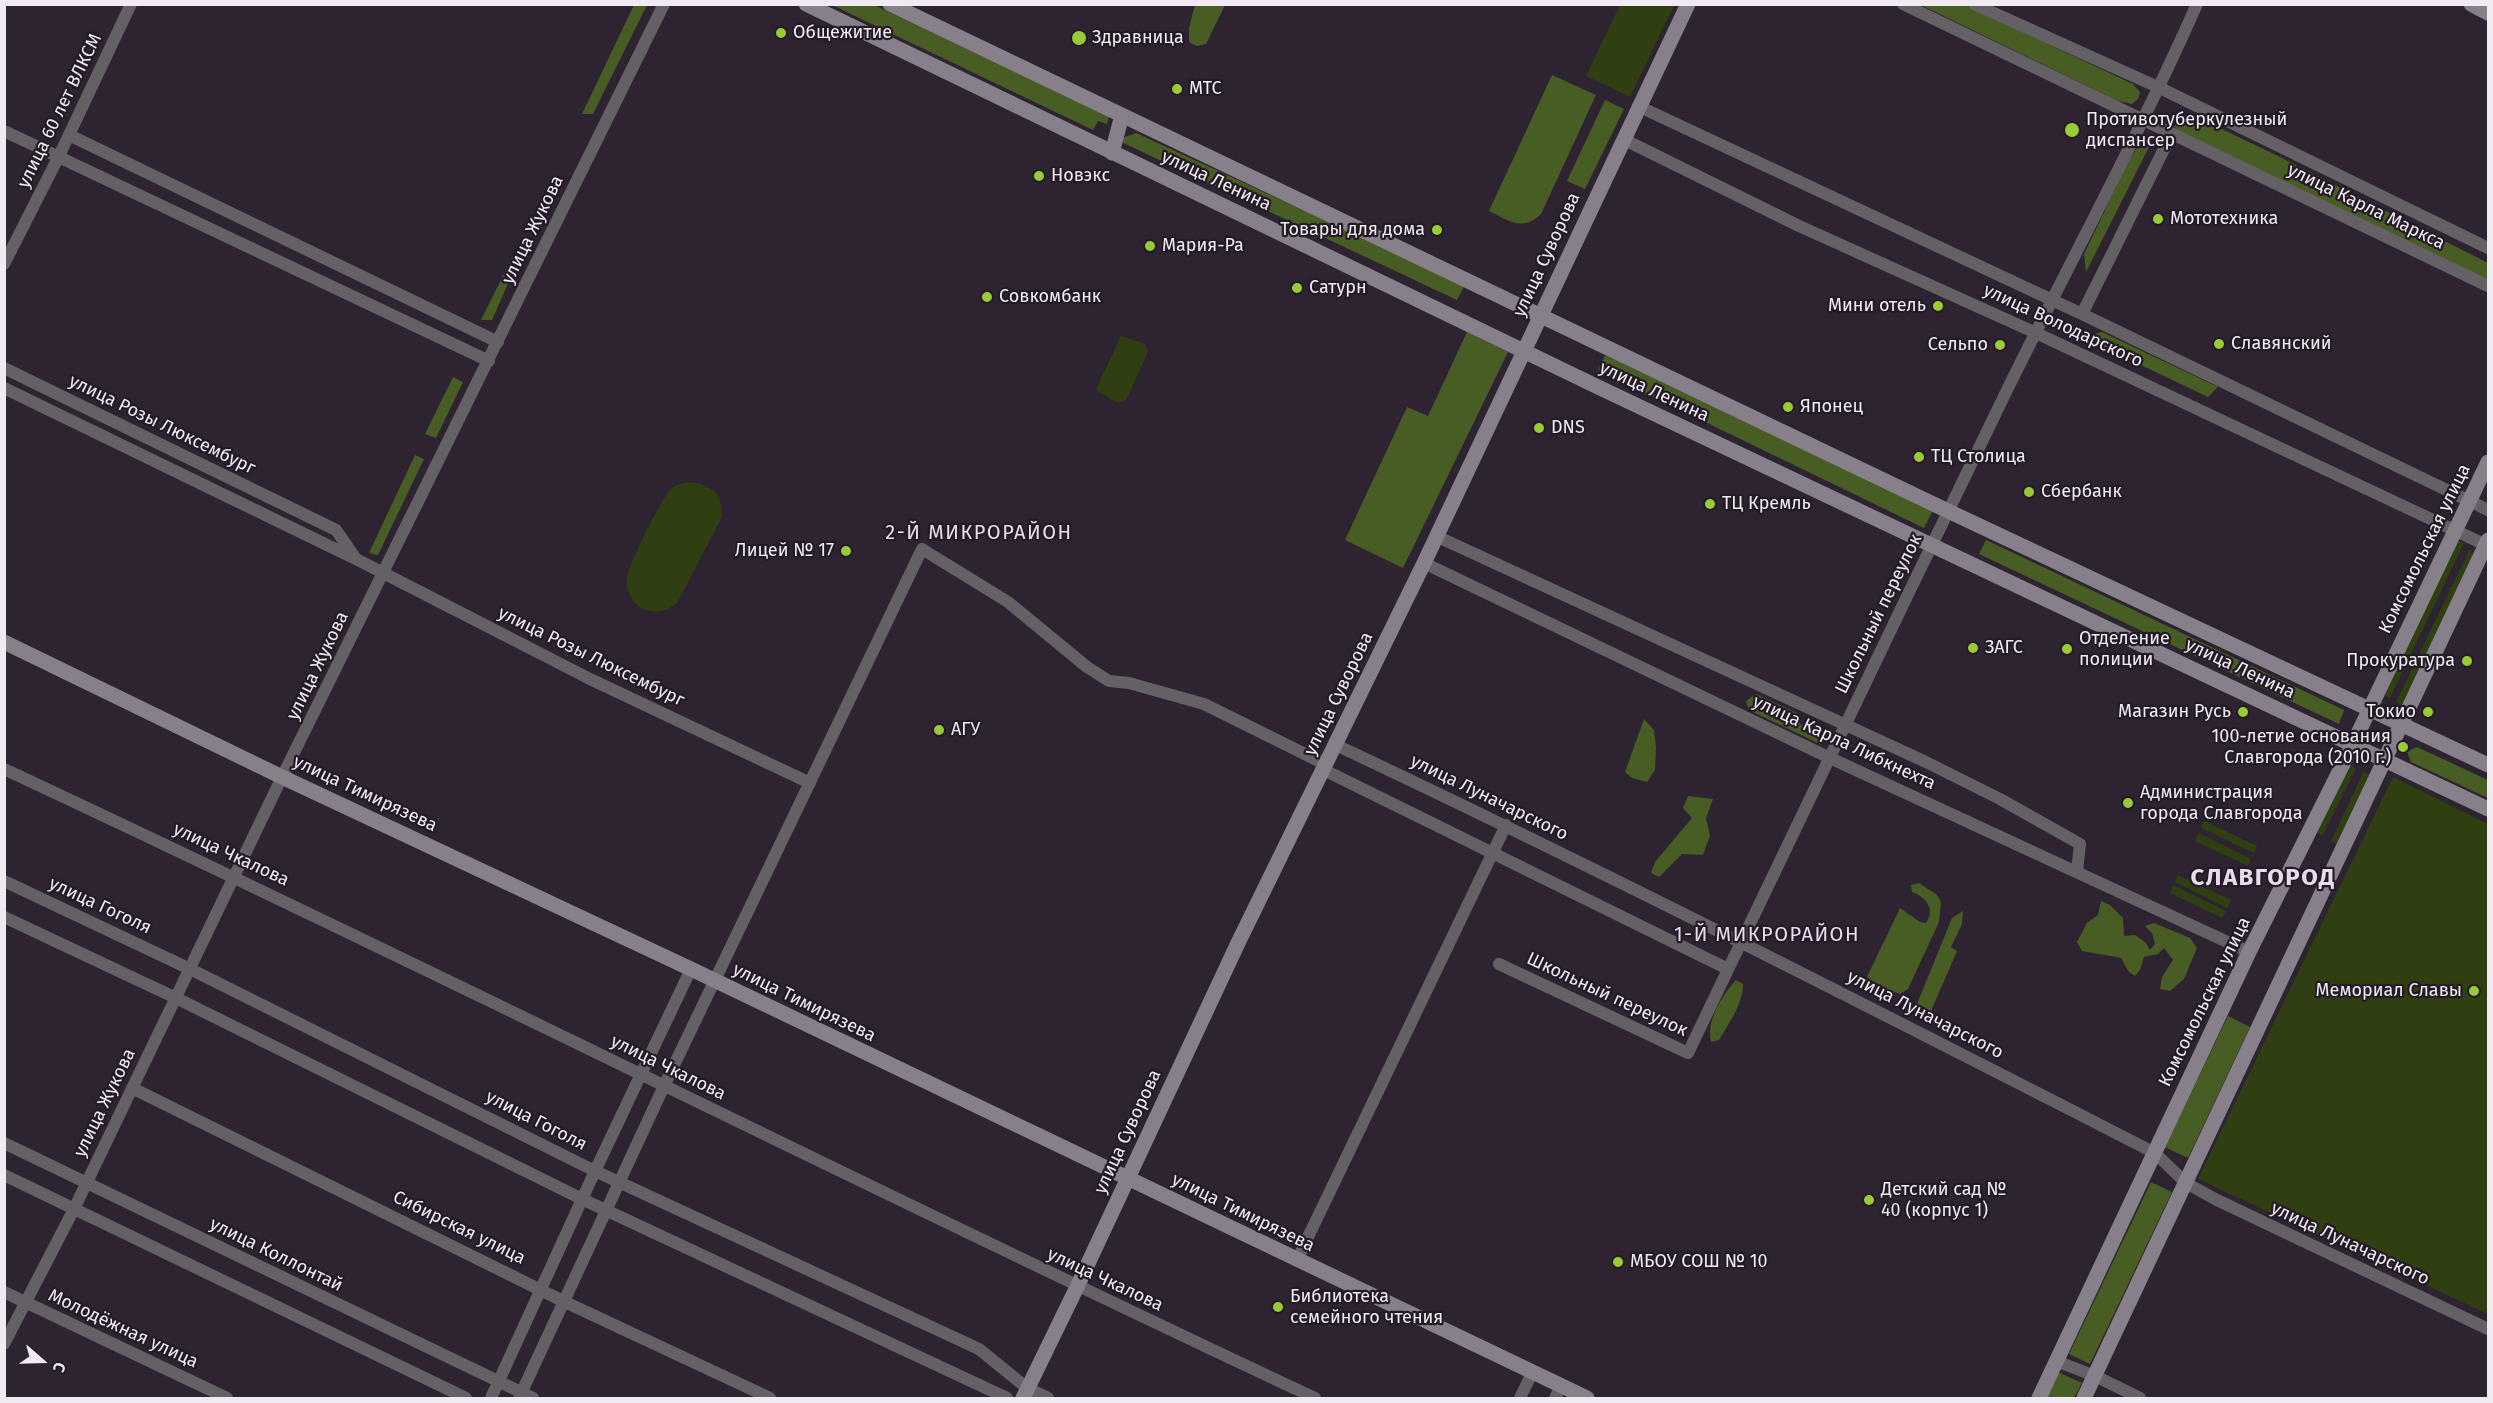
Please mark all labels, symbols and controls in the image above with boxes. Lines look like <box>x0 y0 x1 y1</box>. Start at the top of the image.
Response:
place label: Общежитие <box>793 22 892 44</box>
marker: Общежитие <box>774 26 788 40</box>
place label: Здравница <box>1092 27 1184 49</box>
marker: Здравница <box>1070 29 1088 47</box>
street label: улица 60 лет ВЛКСМ <box>13 30 107 192</box>
place label: МТС <box>1189 78 1222 100</box>
marker: МТС <box>1170 82 1184 96</box>
place label: Противотуберкулезный диспансер <box>2086 109 2287 152</box>
marker: Противотуберкулезный диспансер <box>2063 121 2081 139</box>
street label: улица Ленина <box>1158 146 1274 216</box>
street label: улица Карла Маркса <box>2284 159 2448 255</box>
place label: Новэкс <box>1051 165 1110 187</box>
marker: Новэкс <box>1032 169 1046 183</box>
street label: улица Жукова <box>497 172 569 288</box>
street label: улица Суворова <box>1509 189 1585 321</box>
place label: Мототехника <box>2170 208 2278 230</box>
marker: Мототехника <box>2151 212 2165 226</box>
place label: Товары для дома <box>1280 219 1425 241</box>
marker: Товары для дома <box>1430 223 1444 237</box>
place label: Мария-Ра <box>1162 235 1244 257</box>
marker: Мария-Ра <box>1143 239 1157 253</box>
place label: Сатурн <box>1309 277 1367 299</box>
street label: улица Володарского <box>1980 280 2146 372</box>
marker: Сатурн <box>1290 281 1304 295</box>
place label: Совкомбанк <box>999 286 1101 308</box>
marker: Совкомбанк <box>980 290 994 304</box>
place label: Мини отель <box>1828 295 1926 317</box>
marker: Мини отель <box>1931 299 1945 313</box>
place label: Славянский <box>2231 333 2331 355</box>
place label: Сельпо <box>1928 334 1988 356</box>
marker: Славянский <box>2212 337 2226 351</box>
marker: Сельпо <box>1993 338 2007 352</box>
street label: улица Ленина <box>1596 357 1712 427</box>
street label: улица Розы Люксембург <box>65 370 259 480</box>
place label: Японец <box>1800 396 1863 418</box>
marker: Японец <box>1781 400 1795 414</box>
place label: DNS <box>1551 417 1585 439</box>
marker: DNS <box>1532 421 1546 435</box>
place label: ТЦ Столица <box>1931 446 2026 468</box>
marker: ТЦ Столица <box>1912 450 1926 464</box>
street label: Комсомольская улица <box>2375 461 2475 637</box>
place label: Сбербанк <box>2041 481 2122 503</box>
marker: Сбербанк <box>2022 485 2036 499</box>
place label: ТЦ Кремль <box>1722 493 1811 515</box>
marker: ТЦ Кремль <box>1703 497 1717 511</box>
district label: 2-Й МИКРОРАЙОН <box>885 521 1073 545</box>
street label: Школьный переулок <box>1831 531 1927 697</box>
place label: Лицей № 17 <box>735 540 834 562</box>
marker: Лицей № 17 <box>839 544 853 558</box>
street label: улица Розы Люксембург <box>494 602 688 712</box>
street label: улица Жукова <box>282 608 354 724</box>
place label: Отделение полиции <box>2079 628 2170 670</box>
street label: улица Суворова <box>1300 629 1378 759</box>
street label: улица Ленина <box>2182 634 2298 704</box>
place label: ЗАГС <box>1985 637 2023 659</box>
marker: ЗАГС <box>1966 641 1980 655</box>
marker: Отделение полиции <box>2060 642 2074 656</box>
place label: Прокуратура <box>2346 650 2455 672</box>
marker: Прокуратура <box>2460 654 2474 668</box>
street label: улица Карла Либкнехта <box>1749 691 1939 795</box>
place label: Магазин Русь <box>2118 701 2231 723</box>
place label: Токио <box>2367 701 2416 723</box>
marker: Магазин Русь <box>2236 705 2250 719</box>
marker: Токио <box>2421 705 2435 719</box>
place label: АГУ <box>951 719 980 741</box>
marker: АГУ <box>932 723 946 737</box>
place label: 100-летие основания Славгорода (2010 г.) <box>2212 726 2391 768</box>
marker: 100-летие основания Славгорода (2010 г.) <box>2396 740 2410 754</box>
street label: улица Луначарского <box>1407 750 1571 846</box>
street label: улица Тимирязева <box>290 751 440 837</box>
place label: Администрация города Славгорода <box>2140 782 2302 824</box>
marker: Администрация города Славгорода <box>2121 796 2135 810</box>
street label: улица Чкалова <box>170 819 292 891</box>
district label: СЛАВГОРОД <box>2190 864 2336 892</box>
street label: улица Гоголя <box>45 873 155 939</box>
street label: Комсомольская улица <box>2155 914 2255 1090</box>
district label: 1-Й МИКРОРАЙОН <box>1674 923 1860 947</box>
street label: Школьный переулок <box>1523 948 1691 1042</box>
street label: улица Тимирязева <box>729 959 879 1047</box>
street label: улица Луначарского <box>1843 966 2007 1064</box>
place label: Мемориал Славы <box>2316 980 2462 1002</box>
marker: Мемориал Славы <box>2467 984 2481 998</box>
street label: улица Чкалова <box>607 1031 729 1105</box>
street label: улица Жукова <box>69 1045 141 1161</box>
street label: улица Суворова <box>1090 1066 1166 1198</box>
street label: улица Гоголя <box>482 1086 590 1156</box>
street label: улица Тимирязева <box>1168 1169 1318 1257</box>
place label: Детский сад № 40 (корпус 1) <box>1881 1179 2007 1222</box>
street label: Сибирская улица <box>389 1187 529 1269</box>
marker: Детский сад № 40 (корпус 1) <box>1862 1193 1876 1207</box>
street label: улица Луначарского <box>2267 1198 2433 1290</box>
street label: улица Коллонтай <box>206 1213 346 1297</box>
street label: улица Чкалова <box>1044 1244 1166 1316</box>
place label: МБОУ СОШ № 10 <box>1630 1251 1768 1273</box>
marker: МБОУ СОШ № 10 <box>1611 1255 1625 1269</box>
street label: Молодёжная улица <box>45 1285 201 1373</box>
place label: Библиотека семейного чтения <box>1290 1286 1443 1328</box>
marker: Библиотека семейного чтения <box>1271 1300 1285 1314</box>
north arrow <box>12 1331 72 1391</box>
text: С <box>49 1360 70 1375</box>

